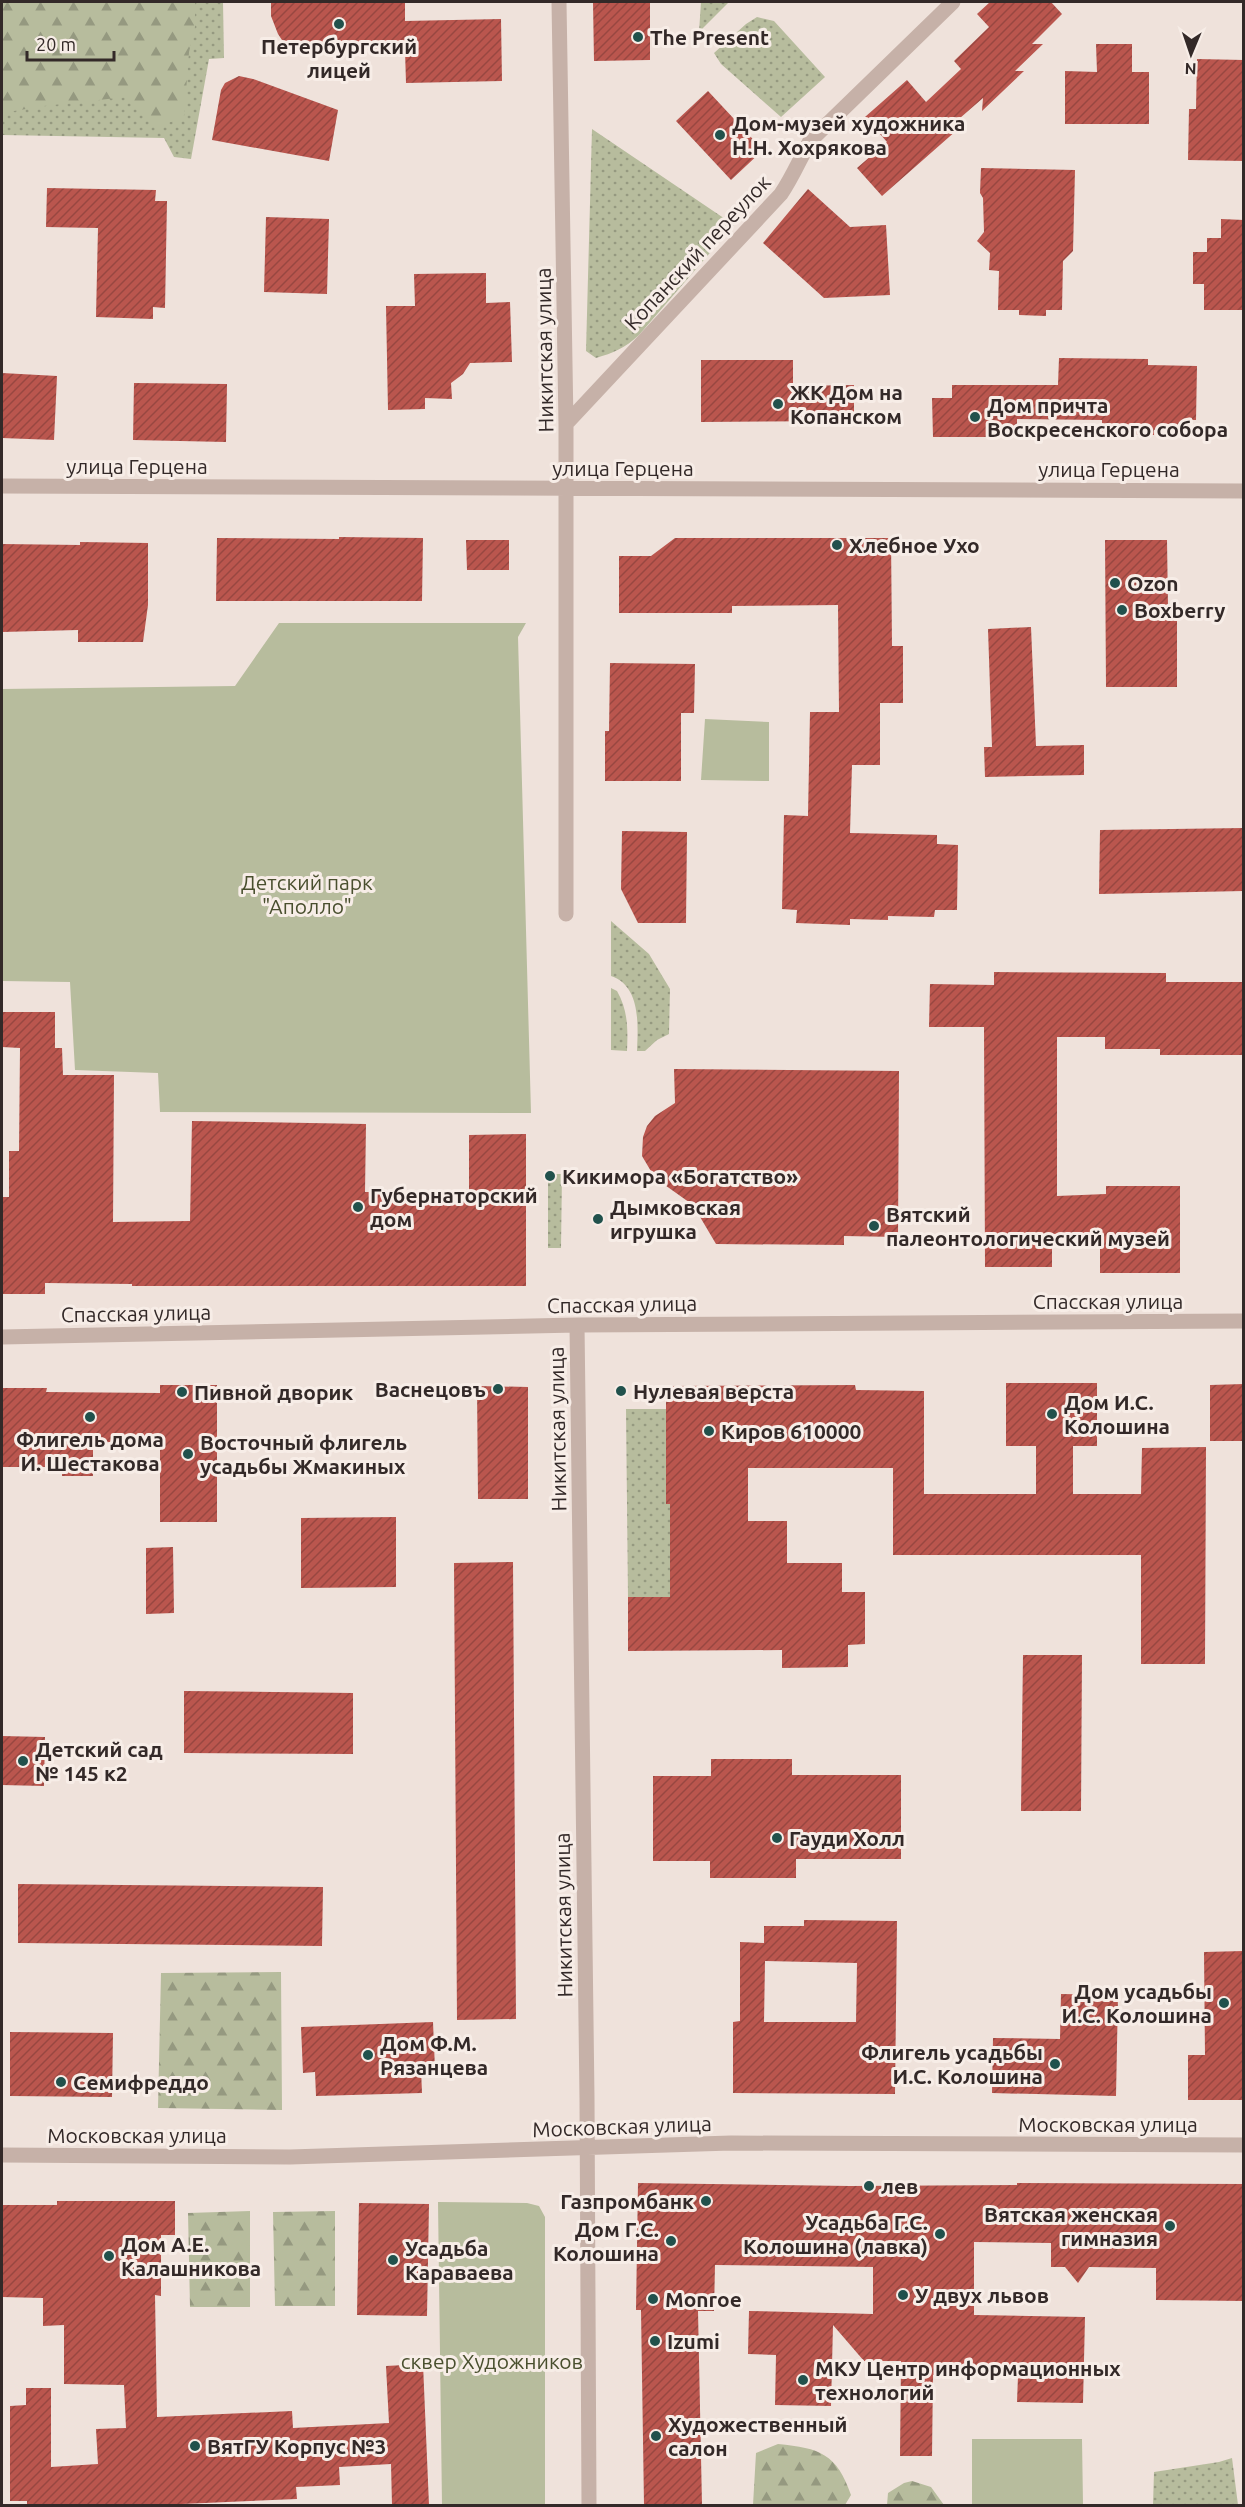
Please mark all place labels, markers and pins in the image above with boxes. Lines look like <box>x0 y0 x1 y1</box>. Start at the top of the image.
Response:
marker: Петербургский лицей <box>332 17 346 31</box>
place label: The Present <box>650 25 769 49</box>
marker: The Present <box>631 30 645 44</box>
place label: Петербургский лицей <box>261 34 417 82</box>
place label: Дом-музей художника Н.Н. Хохрякова <box>732 111 965 159</box>
marker: Дом-музей художника Н.Н. Хохрякова <box>713 128 727 142</box>
place label: ЖК Дом на Копанском <box>790 380 903 428</box>
place label: Дом причта Воскресенского собора <box>987 393 1228 441</box>
marker: ЖК Дом на Копанском <box>771 397 785 411</box>
marker: Дом причта Воскресенского собора <box>968 410 982 424</box>
place label: Хлебное Ухо <box>849 533 980 557</box>
marker: Хлебное Ухо <box>830 538 844 552</box>
place label: Ozon <box>1127 571 1178 595</box>
marker: Ozon <box>1108 576 1122 590</box>
place label: Boxberry <box>1134 598 1225 622</box>
marker: Boxberry <box>1115 603 1129 617</box>
place label: Кикимора «Богатство» <box>562 1164 798 1188</box>
marker: Кикимора «Богатство» <box>543 1169 557 1183</box>
place label: Губернаторский дом <box>370 1183 538 1231</box>
place label: Дымковская игрушка <box>610 1195 741 1243</box>
marker: Губернаторский дом <box>351 1200 365 1214</box>
place label: Вятский палеонтологический музей <box>886 1202 1170 1250</box>
marker: Дымковская игрушка <box>591 1212 605 1226</box>
marker: Вятский палеонтологический музей <box>867 1219 881 1233</box>
place label: Васнецовъ <box>375 1377 486 1401</box>
place label: Нулевая верста <box>633 1379 794 1403</box>
place label: Пивной дворик <box>194 1380 353 1404</box>
marker: Васнецовъ <box>491 1382 505 1396</box>
marker: Нулевая верста <box>614 1384 628 1398</box>
marker: Пивной дворик <box>175 1385 189 1399</box>
place label: Дом И.С. Колошина <box>1064 1390 1170 1438</box>
marker: Дом И.С. Колошина <box>1045 1407 1059 1421</box>
marker: Флигель дома И. Шестакова <box>83 1410 97 1424</box>
place label: Киров 610000 <box>721 1419 862 1443</box>
marker: Киров 610000 <box>702 1424 716 1438</box>
place label: Флигель дома И. Шестакова <box>16 1427 164 1475</box>
place label: Восточный флигель усадьбы Жмакиных <box>200 1430 407 1478</box>
marker: Восточный флигель усадьбы Жмакиных <box>181 1447 195 1461</box>
place label: Детский сад № 145 к2 <box>35 1737 163 1785</box>
marker: Детский сад № 145 к2 <box>16 1754 30 1768</box>
place label: Гауди Холл <box>789 1826 905 1850</box>
marker: Гауди Холл <box>770 1831 784 1845</box>
place label: Дом усадьбы И.С. Колошина <box>1061 1979 1212 2027</box>
marker: Дом усадьбы И.С. Колошина <box>1217 1996 1231 2010</box>
place label: Дом Ф.М. Рязанцева <box>380 2031 488 2079</box>
place label: Флигель усадьбы И.С. Колошина <box>861 2040 1043 2088</box>
marker: Дом Ф.М. Рязанцева <box>361 2048 375 2062</box>
marker: Флигель усадьбы И.С. Колошина <box>1048 2057 1062 2071</box>
place label: Семифреддо <box>73 2070 209 2094</box>
marker: Семифреддо <box>54 2075 68 2089</box>
place label: лев <box>881 2174 918 2198</box>
marker: лев <box>862 2179 876 2193</box>
place label: Газпромбанк <box>560 2189 694 2213</box>
marker: Газпромбанк <box>699 2194 713 2208</box>
place label: Вятская женская гимназия <box>984 2202 1158 2250</box>
place label: Усадьба Г.С. Колошина (лавка) <box>743 2210 928 2258</box>
place label: Дом Г.С. Колошина <box>553 2217 659 2265</box>
marker: Вятская женская гимназия <box>1163 2219 1177 2233</box>
marker: Усадьба Г.С. Колошина (лавка) <box>933 2227 947 2241</box>
place label: Дом А.Е. Калашникова <box>121 2232 261 2280</box>
marker: Дом Г.С. Колошина <box>664 2234 678 2248</box>
place label: Усадьба Караваева <box>405 2236 514 2284</box>
marker: Дом А.Е. Калашникова <box>102 2249 116 2263</box>
marker: Усадьба Караваева <box>386 2253 400 2267</box>
place label: У двух львов <box>915 2283 1049 2307</box>
place label: Monroe <box>665 2287 742 2311</box>
marker: У двух львов <box>896 2288 910 2302</box>
marker: Monroe <box>646 2292 660 2306</box>
place label: Izumi <box>667 2329 720 2353</box>
marker: Izumi <box>648 2334 662 2348</box>
place label: МКУ Центр информационных технологий <box>815 2356 1121 2404</box>
marker: МКУ Центр информационных технологий <box>796 2373 810 2387</box>
place label: Художественный салон <box>668 2412 847 2460</box>
marker: Художественный салон <box>649 2429 663 2443</box>
place label: ВятГУ Корпус №3 <box>207 2434 386 2458</box>
marker: ВятГУ Корпус №3 <box>188 2439 202 2453</box>

